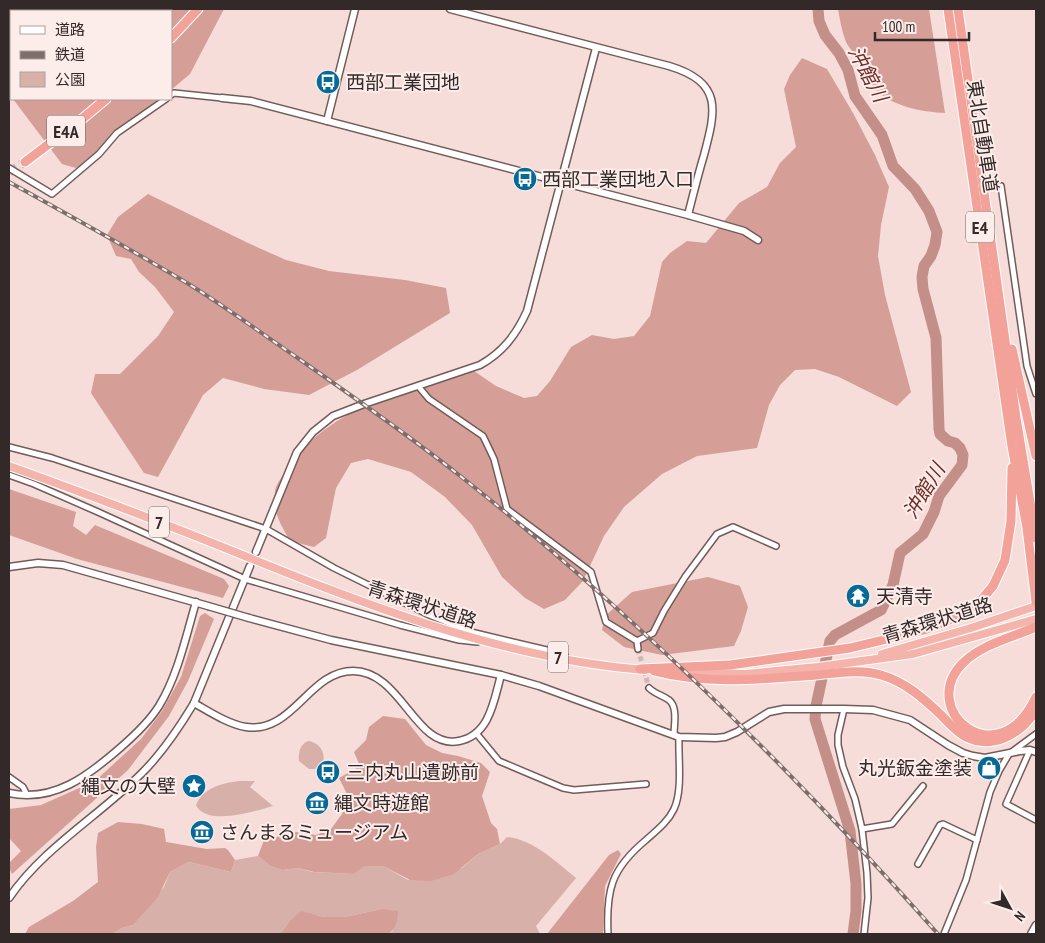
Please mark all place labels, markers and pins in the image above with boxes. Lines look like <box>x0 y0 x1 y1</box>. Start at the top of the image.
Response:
bus stop icon: 西部工業団地 <box>315 69 341 95</box>
place label: 西部工業団地 <box>346 70 460 94</box>
bus stop icon: 西部工業団地入口 <box>512 166 538 192</box>
place label: 西部工業団地入口 <box>542 167 694 191</box>
temple icon: 天清寺 <box>845 583 871 609</box>
place label: 天清寺 <box>876 584 933 608</box>
shop icon: 丸光鈑金塗装 <box>976 755 1002 781</box>
place label: 丸光鈑金塗装 <box>858 756 972 780</box>
bus stop icon: 三内丸山遺跡前 <box>315 759 341 785</box>
place label: 三内丸山遺跡前 <box>346 760 479 784</box>
place icon: 縄文の大壁 <box>181 773 207 799</box>
place label: 縄文の大壁 <box>81 774 176 798</box>
museum icon: 縄文時遊館 <box>304 790 330 816</box>
place label: 縄文時遊館 <box>334 791 429 815</box>
museum icon: さんまるミュージアム <box>189 819 215 845</box>
place label: さんまるミュージアム <box>220 820 408 844</box>

